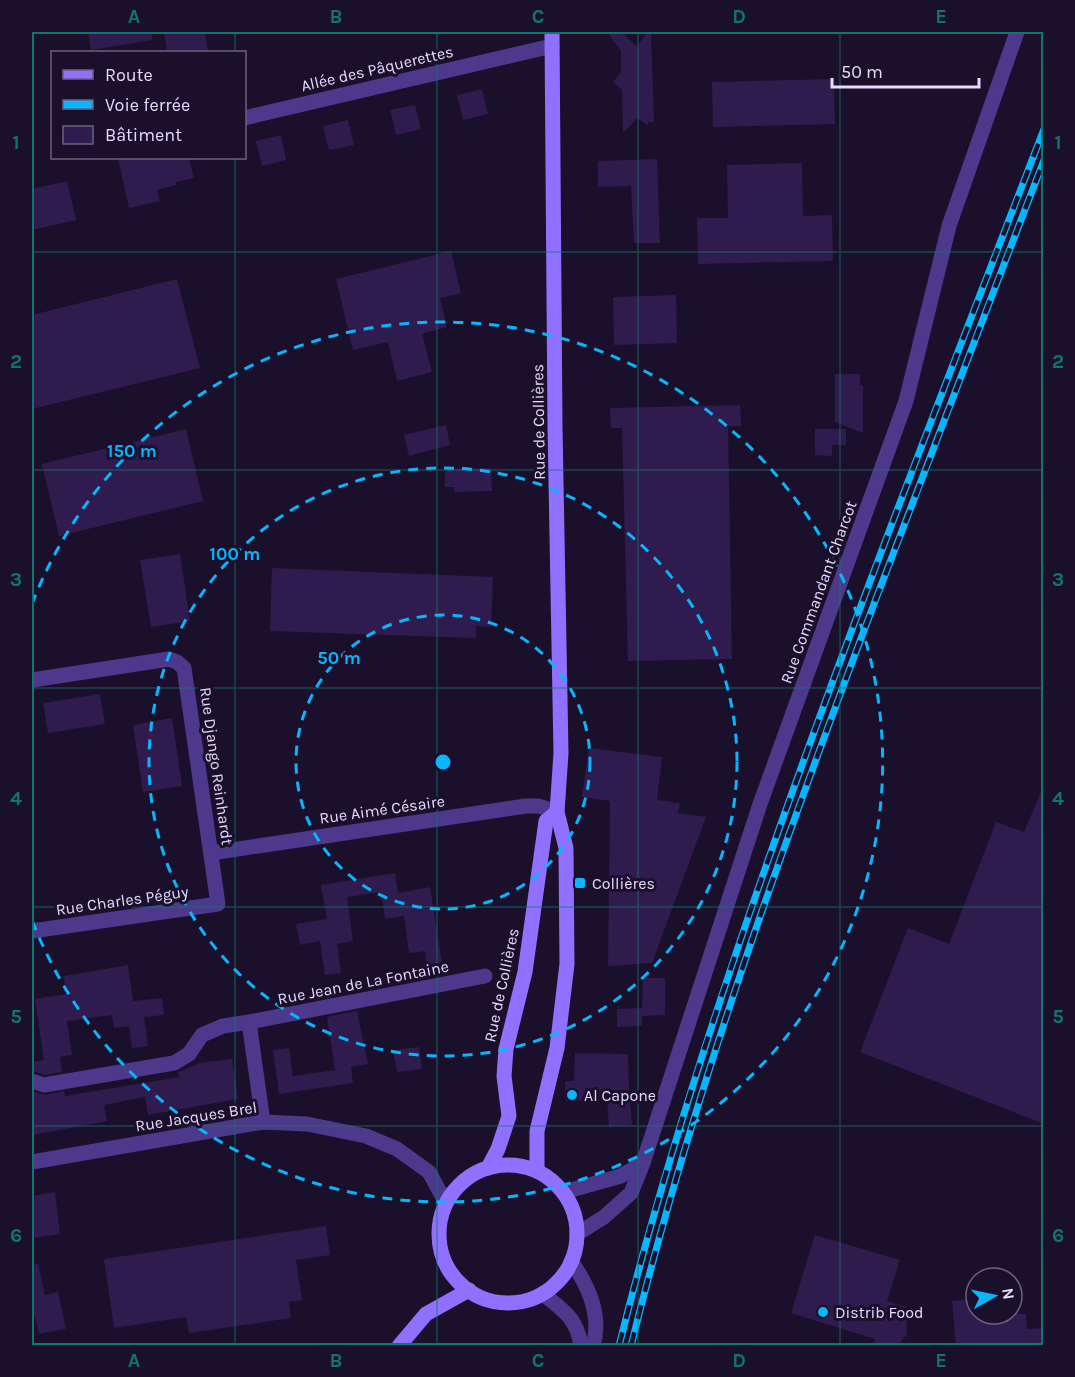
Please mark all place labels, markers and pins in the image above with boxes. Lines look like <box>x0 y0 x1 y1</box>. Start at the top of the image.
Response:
centre of rings <box>433 752 453 772</box>
place label: Collières <box>592 874 655 893</box>
marker: Collières <box>573 876 587 890</box>
place label: Al Capone <box>584 1086 656 1105</box>
marker: Al Capone <box>565 1088 579 1102</box>
place label: Distrib Food <box>835 1303 924 1322</box>
marker: Distrib Food <box>816 1305 830 1319</box>

